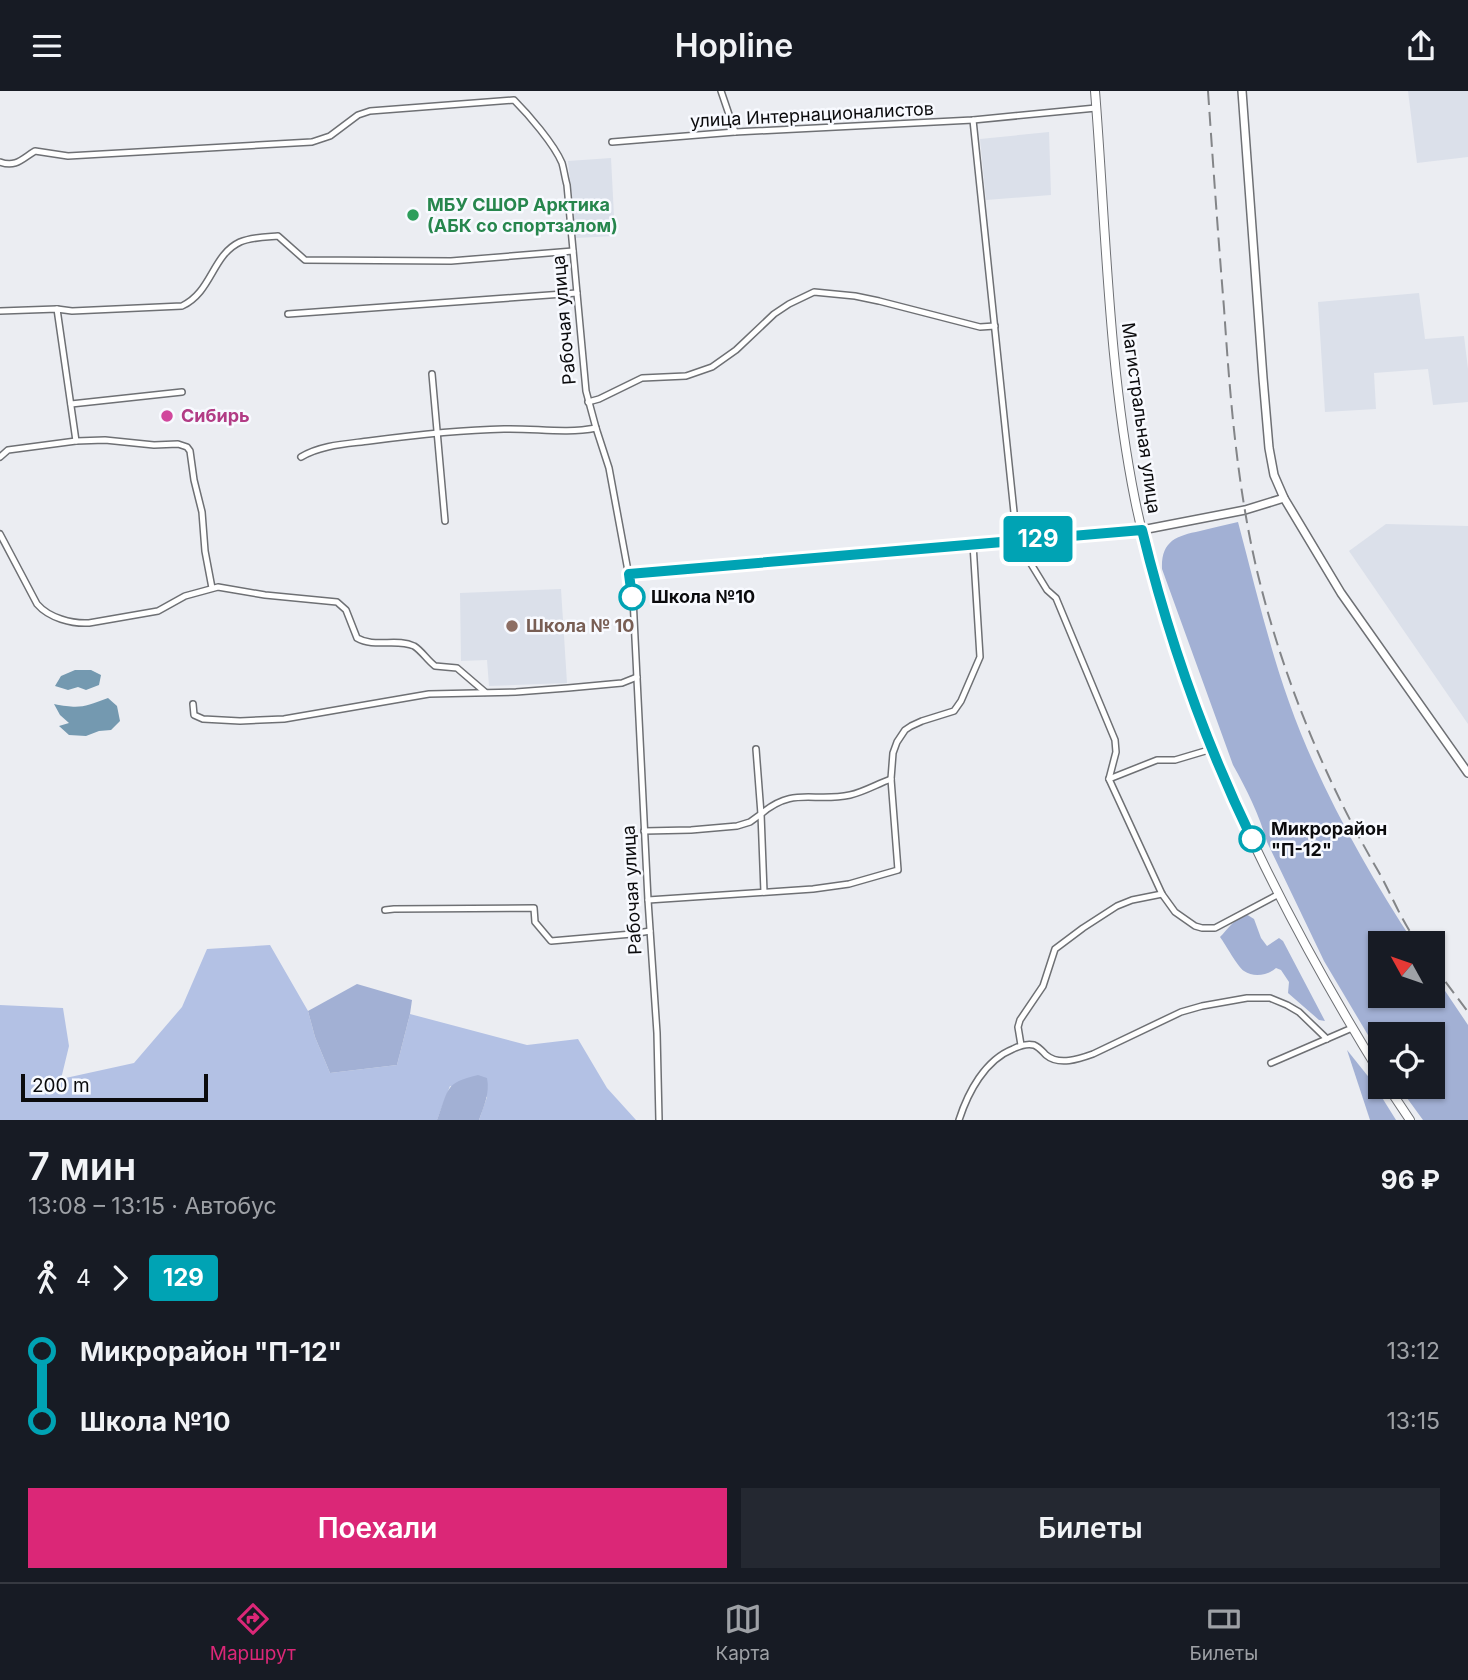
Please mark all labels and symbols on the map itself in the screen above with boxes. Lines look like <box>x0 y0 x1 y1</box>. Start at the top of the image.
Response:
street label: улица Интернационалистов <box>690 98 934 131</box>
place label: МБУ СШОР Арктика (АБК со спортзалом) <box>427 194 618 236</box>
marker: МБУ СШОР Арктика (АБК со спортзалом) <box>405 207 421 223</box>
street label: Рабочая улица <box>547 254 580 386</box>
street label: Магистральная улица <box>1118 321 1165 515</box>
place label: Сибирь <box>181 405 250 426</box>
marker: Сибирь <box>159 408 175 424</box>
line badge: 129 <box>998 516 1078 562</box>
marker: Школа №10 <box>619 584 645 610</box>
place label: Школа №10 <box>651 586 755 607</box>
place label: Школа № 10 <box>526 615 635 636</box>
marker: Школа № 10 <box>504 618 520 634</box>
place label: Микрорайон "П-12" <box>1271 818 1387 860</box>
street label: Рабочая улица <box>618 825 645 955</box>
marker: Микрорайон "П-12" <box>1239 826 1265 852</box>
north arrow <box>1368 931 1446 1008</box>
scale bar <box>21 1071 208 1103</box>

